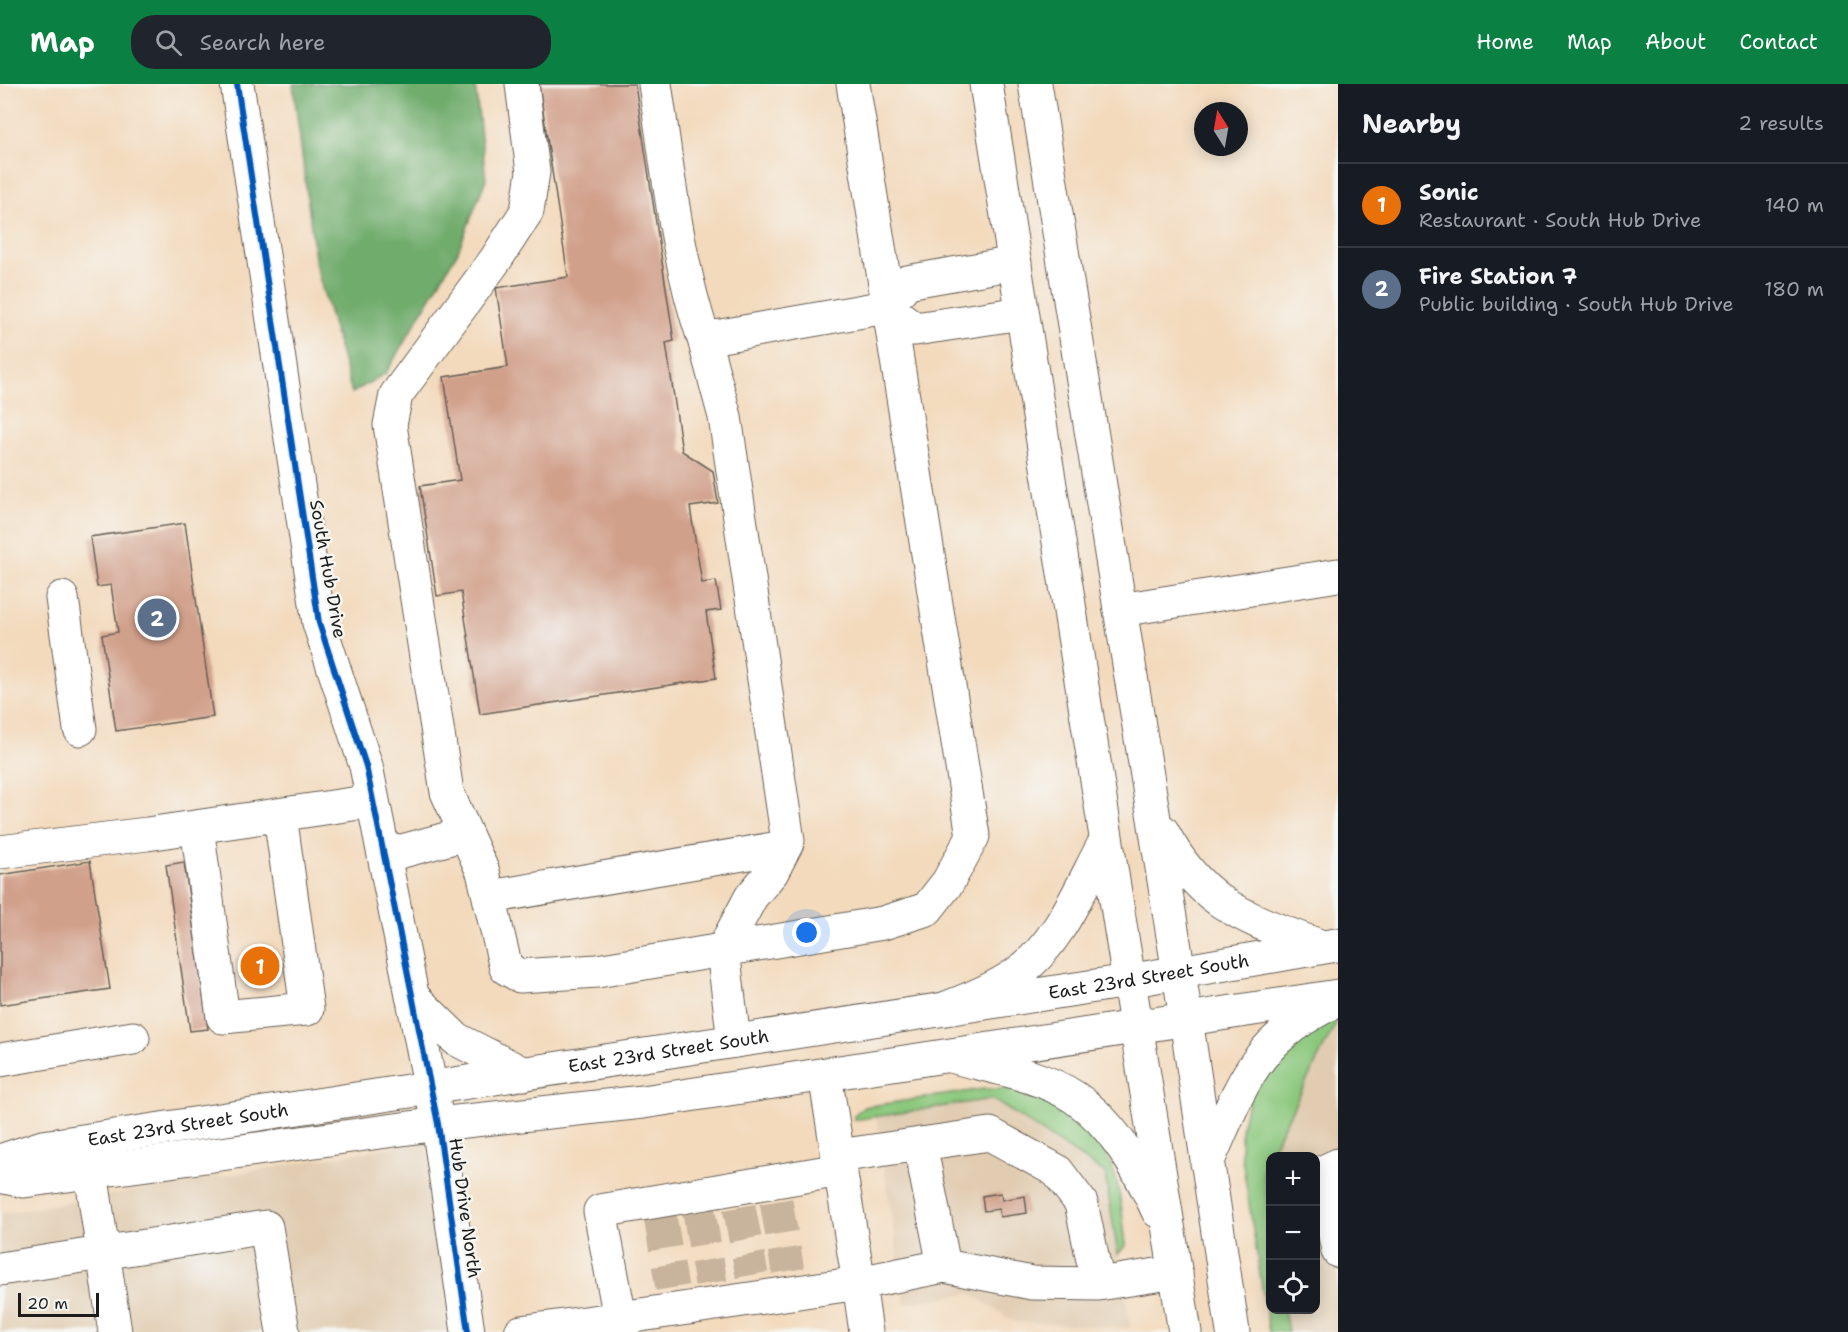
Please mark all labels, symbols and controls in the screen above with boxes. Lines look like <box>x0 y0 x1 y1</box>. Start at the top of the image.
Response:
search box <box>131 15 551 69</box>
text: Map <box>30 23 95 61</box>
icon: search <box>152 26 185 59</box>
text: Search here <box>200 28 325 57</box>
text: Home <box>1476 28 1534 56</box>
text: Map <box>1567 28 1612 56</box>
text: About <box>1645 28 1706 56</box>
text: Contact <box>1739 28 1818 56</box>
north arrow <box>1194 102 1248 156</box>
text: Nearby <box>1362 106 1461 141</box>
text: 2 results <box>1738 110 1824 136</box>
text: Sonic <box>1419 178 1479 207</box>
text: 1 <box>1377 192 1386 218</box>
text: 140 m <box>1765 192 1824 218</box>
text: Restaurant · South Hub Drive <box>1419 207 1701 233</box>
text: Fire Station 7 <box>1419 262 1577 291</box>
text: 2 <box>1375 276 1389 302</box>
text: 180 m <box>1764 276 1824 302</box>
text: Public building · South Hub Drive <box>1419 291 1734 317</box>
street label: South Hub Drive <box>304 498 352 640</box>
pin: 2 <box>138 596 176 640</box>
your location <box>792 918 821 947</box>
pin: 1 <box>240 944 280 988</box>
street label: East 23rd Street South <box>1047 948 1251 1005</box>
street label: East 23rd Street South <box>566 1024 771 1078</box>
street label: East 23rd Street South <box>86 1098 290 1152</box>
street label: Hub Drive North <box>443 1136 487 1280</box>
map controls <box>1266 1152 1320 1314</box>
button: + <box>1266 1152 1320 1206</box>
button: − <box>1266 1206 1320 1260</box>
button: locate <box>1266 1260 1320 1314</box>
scale bar <box>18 1290 99 1318</box>
text: 20 m <box>27 1293 68 1314</box>

